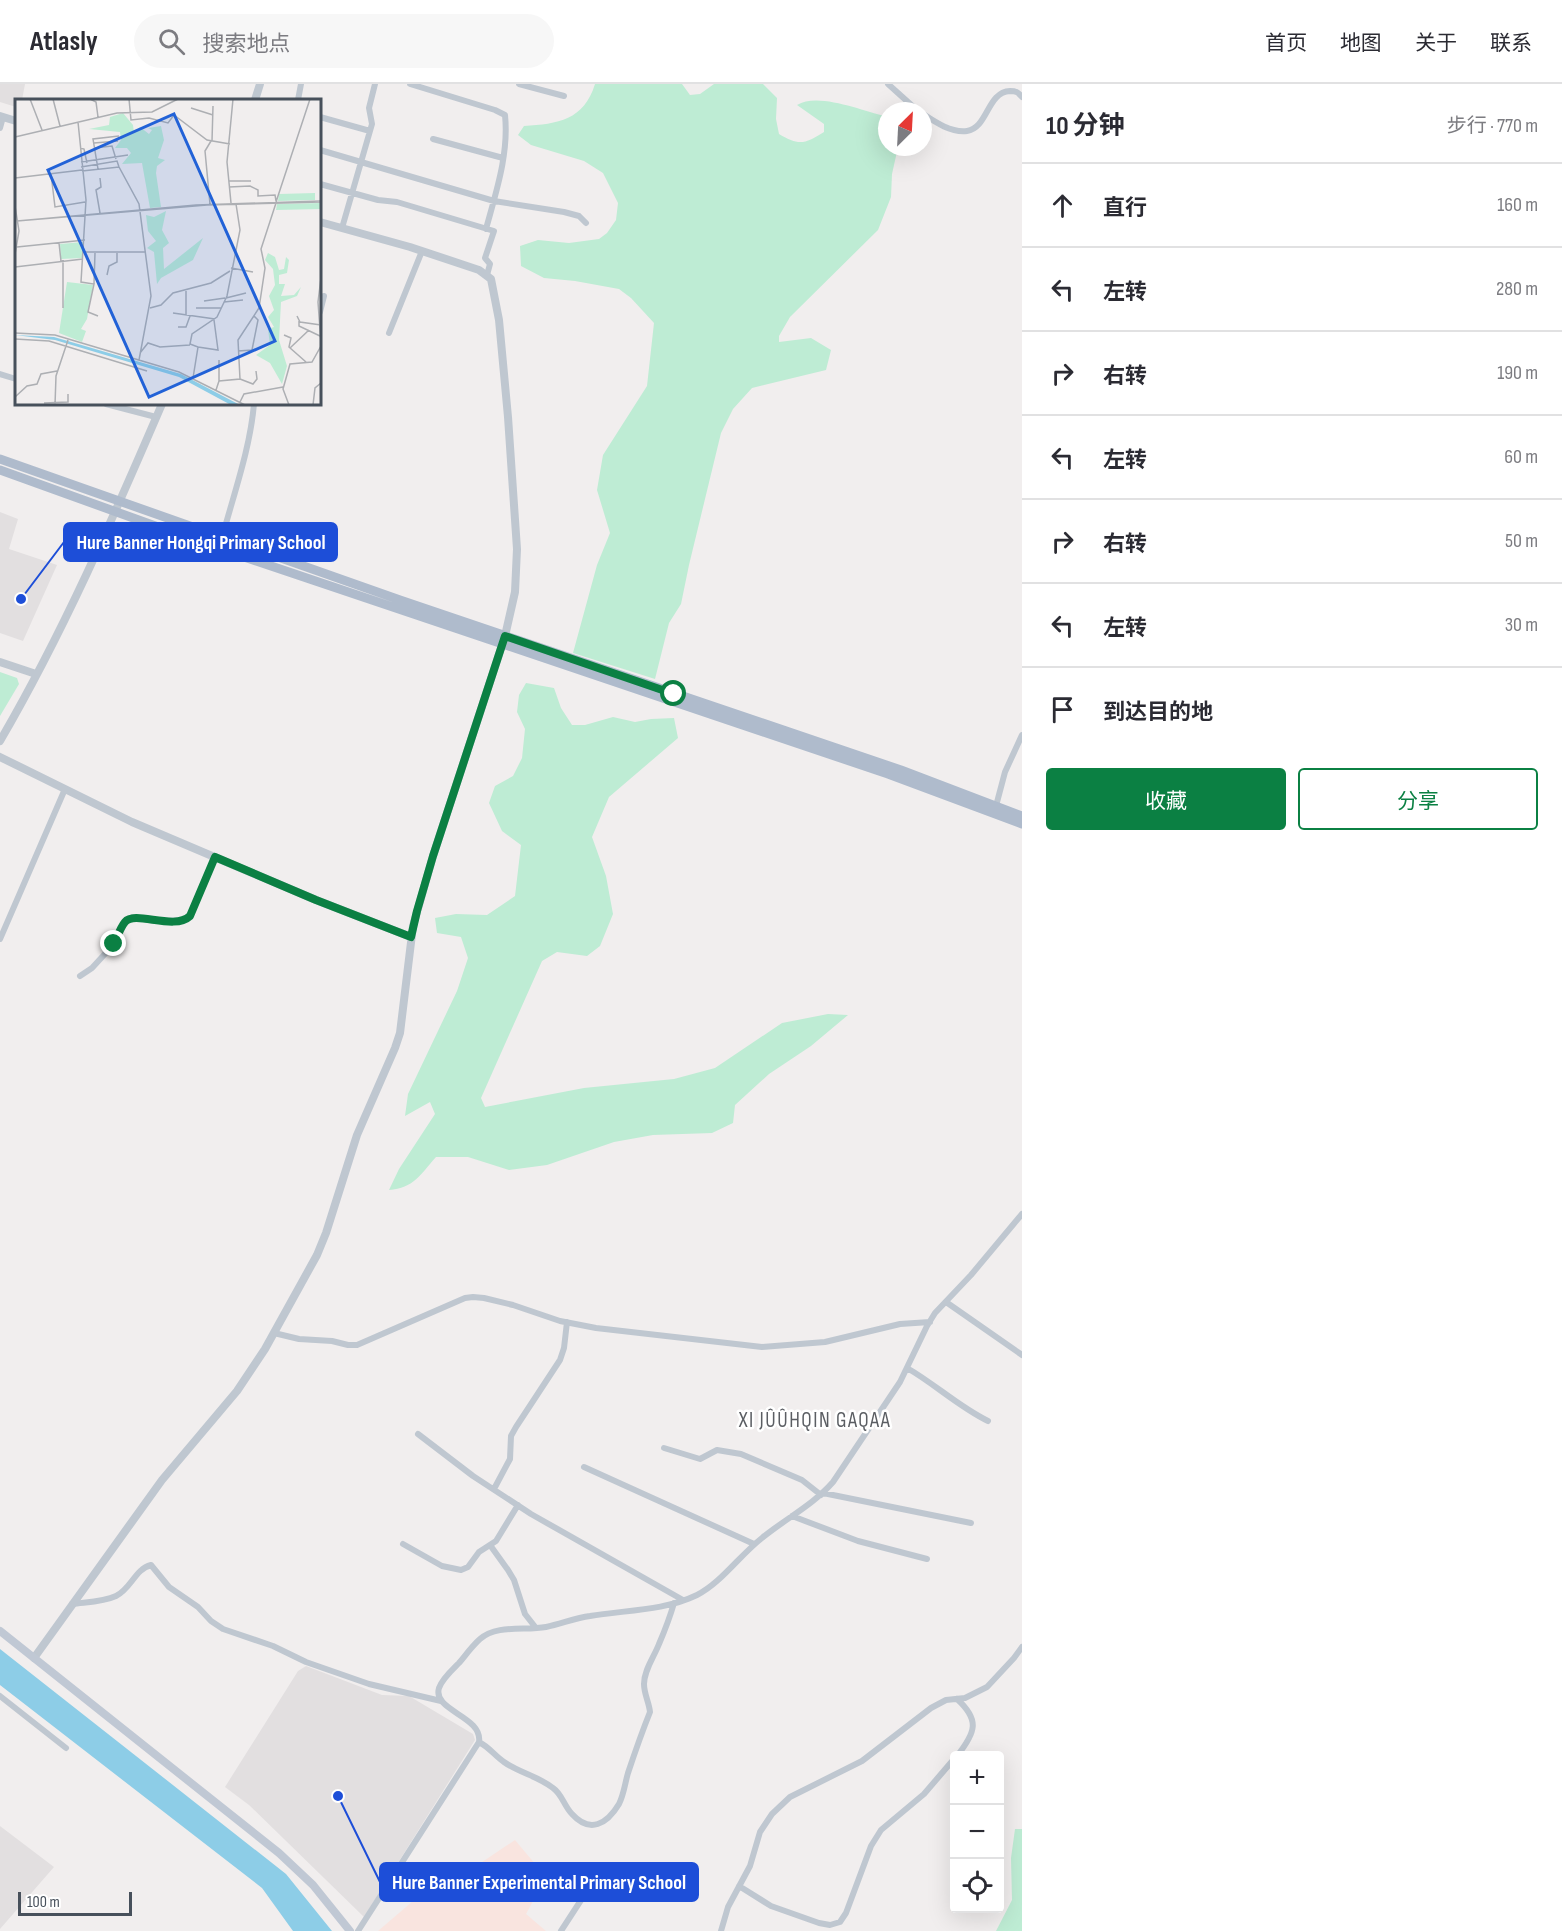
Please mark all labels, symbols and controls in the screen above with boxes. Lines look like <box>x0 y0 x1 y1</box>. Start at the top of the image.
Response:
search box <box>134 14 554 68</box>
text: Atlasly <box>30 25 98 58</box>
icon: search <box>155 25 188 58</box>
text: 搜索地点 <box>203 31 291 58</box>
text: 首页 <box>1265 31 1307 56</box>
text: 地图 <box>1340 31 1382 56</box>
text: 关于 <box>1415 31 1457 56</box>
text: 联系 <box>1490 31 1532 56</box>
inset map <box>15 99 321 405</box>
north arrow <box>878 102 932 156</box>
text: 10 分钟 <box>1046 111 1125 142</box>
text: 步行 · 770 m <box>1447 114 1538 138</box>
icon: ahead <box>1046 189 1079 222</box>
text: 160 m <box>1497 193 1538 217</box>
text: 直行 <box>1103 195 1147 222</box>
icon: left <box>1046 273 1079 306</box>
text: 280 m <box>1496 277 1538 301</box>
text: 左转 <box>1103 279 1147 306</box>
icon: right <box>1046 357 1079 390</box>
text: 190 m <box>1497 361 1538 385</box>
text: 右转 <box>1103 363 1147 390</box>
icon: left <box>1046 441 1079 474</box>
text: 60 m <box>1504 445 1538 469</box>
text: 左转 <box>1103 447 1147 474</box>
callout: Hure Banner Hongqi Primary School <box>64 523 337 561</box>
icon: right <box>1046 525 1079 558</box>
text: 50 m <box>1505 529 1538 553</box>
text: Hure Banner Hongqi Primary School <box>76 531 326 555</box>
text: 右转 <box>1103 531 1147 558</box>
icon: left <box>1046 609 1079 642</box>
text: 30 m <box>1505 613 1538 637</box>
text: 左转 <box>1103 615 1147 642</box>
route start <box>660 680 686 706</box>
icon: arrive <box>1046 693 1079 726</box>
text: 到达目的地 <box>1103 699 1213 726</box>
button: 收藏 <box>1046 768 1286 830</box>
button: 分享 <box>1298 768 1538 830</box>
route end <box>100 930 126 956</box>
district label: XI JÛÛHQIN GAQAA <box>738 1408 891 1433</box>
map controls <box>950 1751 1004 1913</box>
button: + <box>950 1751 1004 1805</box>
button: − <box>950 1805 1004 1859</box>
button: locate <box>950 1859 1004 1913</box>
callout: Hure Banner Experimental Primary School <box>380 1863 698 1901</box>
text: Hure Banner Experimental Primary School <box>392 1871 686 1895</box>
scale bar <box>18 1889 132 1916</box>
text: 100 m <box>27 1893 60 1912</box>

